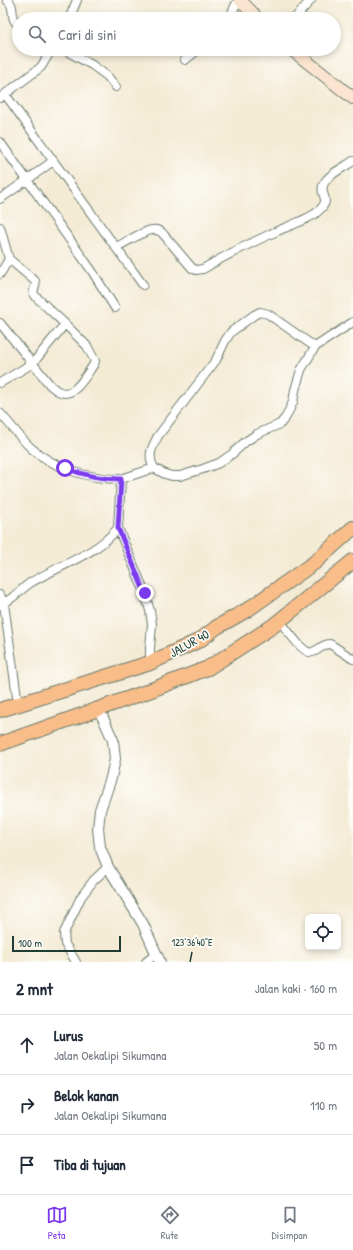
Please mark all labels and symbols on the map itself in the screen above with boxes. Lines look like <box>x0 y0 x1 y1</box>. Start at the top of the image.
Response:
route start <box>56 459 74 477</box>
route end <box>136 584 154 602</box>
street label: JALUR 40 <box>166 625 212 661</box>
scale bar <box>12 934 121 953</box>
text: 123°36'40"E <box>172 936 213 949</box>

